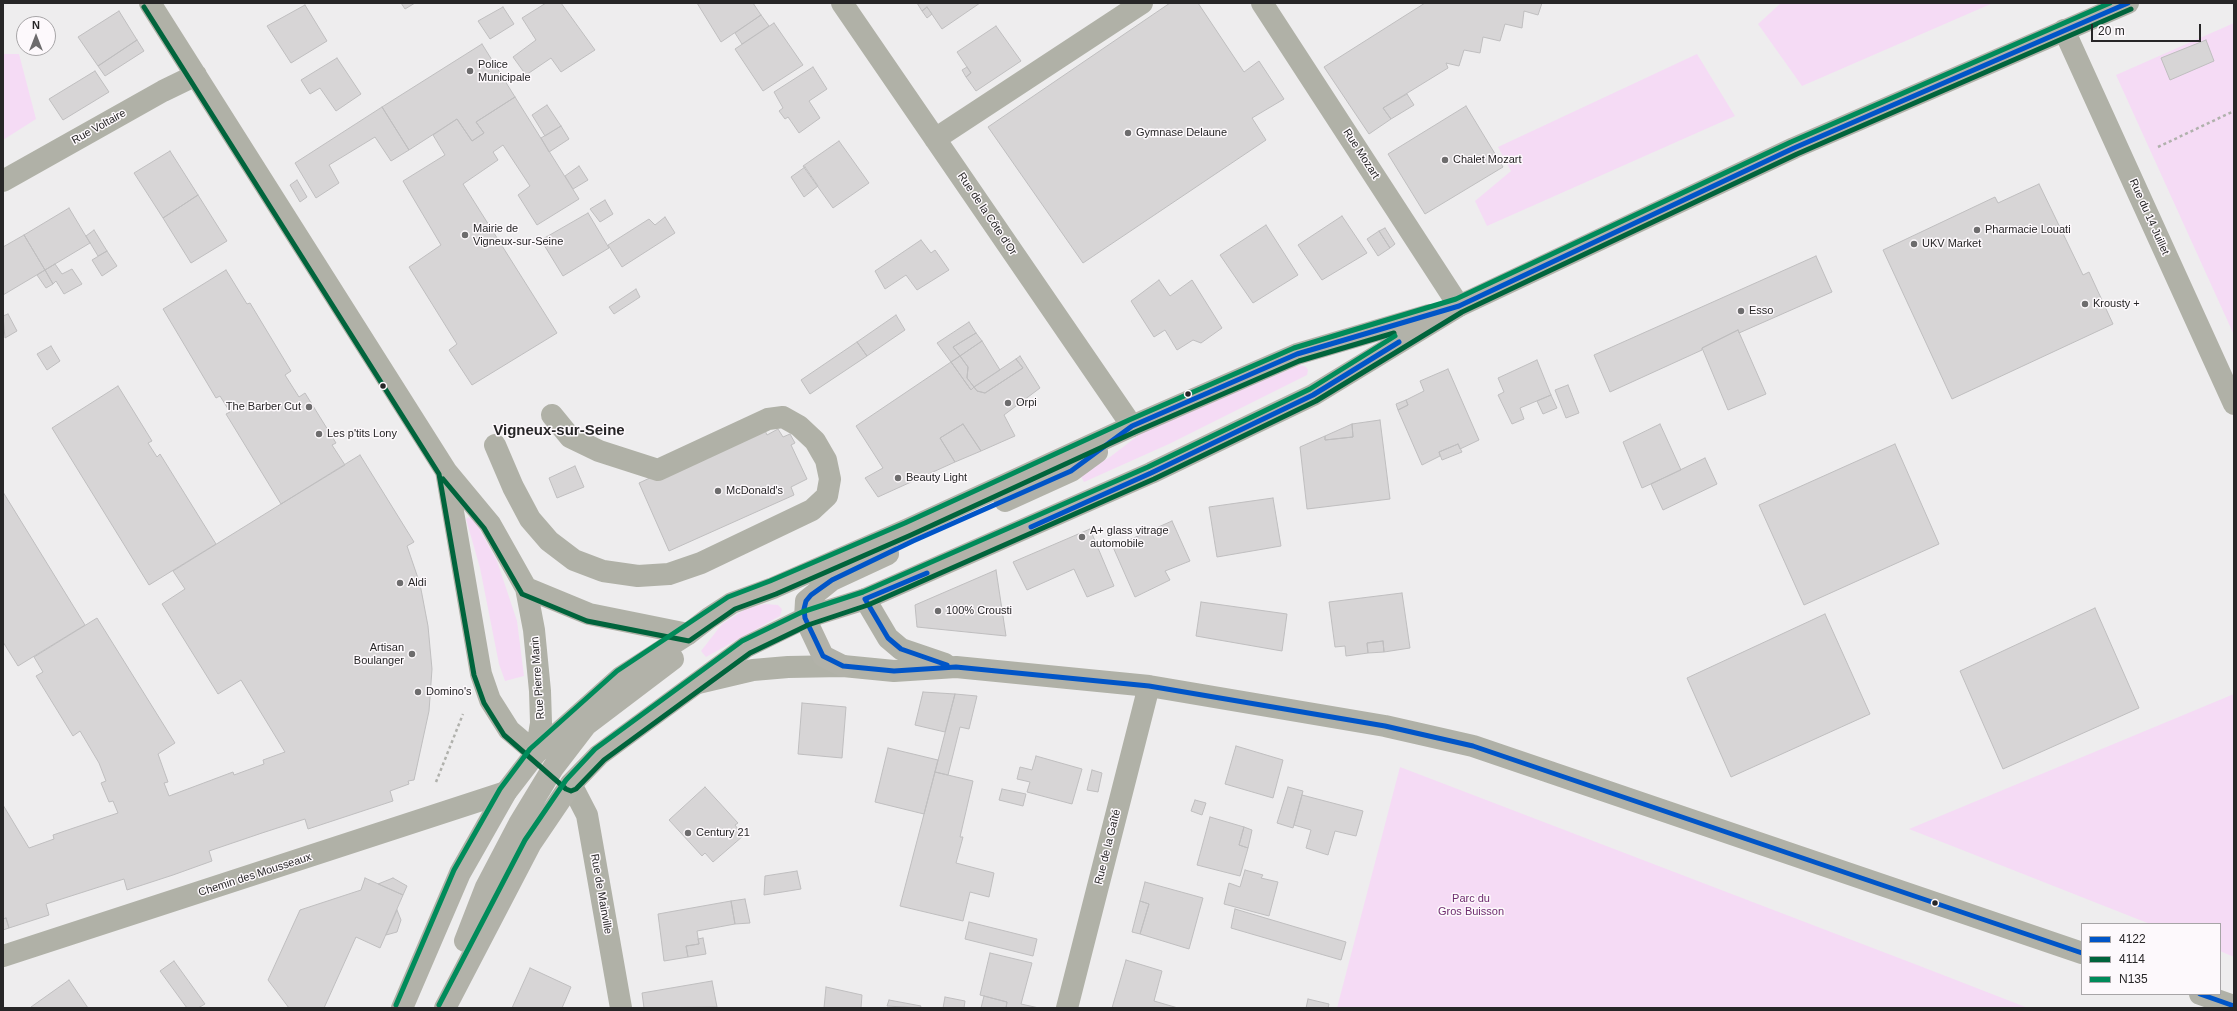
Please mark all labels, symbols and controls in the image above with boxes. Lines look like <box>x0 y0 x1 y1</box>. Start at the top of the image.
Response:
north arrow <box>16 16 56 56</box>
scale bar <box>2093 16 2203 42</box>
text: N <box>32 19 40 31</box>
text: 20 m <box>2098 24 2125 38</box>
place label: Police Municipale <box>478 58 531 84</box>
marker: Police Municipale <box>465 66 475 76</box>
street label: Rue Voltaire <box>70 107 128 147</box>
place label: Gymnase Delaune <box>1136 126 1227 140</box>
street label: Rue Mozart <box>1340 127 1382 181</box>
marker: Gymnase Delaune <box>1123 128 1133 138</box>
place label: Chalet Mozart <box>1453 153 1521 167</box>
marker: Chalet Mozart <box>1440 155 1450 165</box>
street label: Rue de la Côte d'Or <box>954 170 1020 258</box>
street label: Rue du 14 Juillet <box>2126 177 2172 257</box>
place label: Mairie de Vigneux-sur-Seine <box>473 222 563 248</box>
place label: Pharmacie Louati <box>1985 223 2071 237</box>
marker: Pharmacie Louati <box>1972 225 1982 235</box>
marker: Mairie de Vigneux-sur-Seine <box>460 230 470 240</box>
place label: UKV Market <box>1922 237 1981 251</box>
marker: UKV Market <box>1909 239 1919 249</box>
place label: Krousty + <box>2093 297 2140 311</box>
marker: Krousty + <box>2080 299 2090 309</box>
place label: Esso <box>1749 304 1773 318</box>
marker: Esso <box>1736 306 1746 316</box>
unlabelled marker <box>378 381 388 391</box>
unlabelled marker <box>1183 389 1193 399</box>
place label: Orpi <box>1016 396 1037 410</box>
marker: Orpi <box>1003 398 1013 408</box>
place label: The Barber Cut <box>226 400 301 414</box>
marker: The Barber Cut <box>304 402 314 412</box>
district label: Vigneux-sur-Seine <box>493 422 625 440</box>
place label: Les p'tits Lony <box>327 427 397 441</box>
marker: Les p'tits Lony <box>314 429 324 439</box>
place label: Beauty Light <box>906 471 967 485</box>
marker: Beauty Light <box>893 473 903 483</box>
place label: McDonald's <box>726 484 783 498</box>
marker: McDonald's <box>713 486 723 496</box>
place label: A+ glass vitrage automobile <box>1090 524 1169 550</box>
marker: A+ glass vitrage automobile <box>1077 532 1087 542</box>
place label: Aldi <box>408 576 426 590</box>
marker: Aldi <box>395 578 405 588</box>
place label: 100% Crousti <box>946 604 1012 618</box>
marker: 100% Crousti <box>933 606 943 616</box>
street label: Rue Pierre Marin <box>529 636 547 720</box>
place label: Artisan Boulanger <box>354 641 404 667</box>
marker: Artisan Boulanger <box>407 649 417 659</box>
place label: Domino's <box>426 685 472 699</box>
marker: Domino's <box>413 687 423 697</box>
street label: Rue de la Gaîté <box>1092 808 1124 886</box>
place label: Century 21 <box>696 826 750 840</box>
marker: Century 21 <box>683 828 693 838</box>
street label: Chemin des Mousseaux <box>197 850 313 900</box>
street label: Rue de Mainville <box>587 853 615 935</box>
park label: Parc du Gros Buisson <box>1438 892 1504 918</box>
unlabelled marker <box>1930 898 1940 908</box>
legend <box>2081 923 2221 995</box>
text: 4122 <box>2119 932 2146 946</box>
text: 4114 <box>2119 952 2145 966</box>
text: N135 <box>2119 972 2148 986</box>

